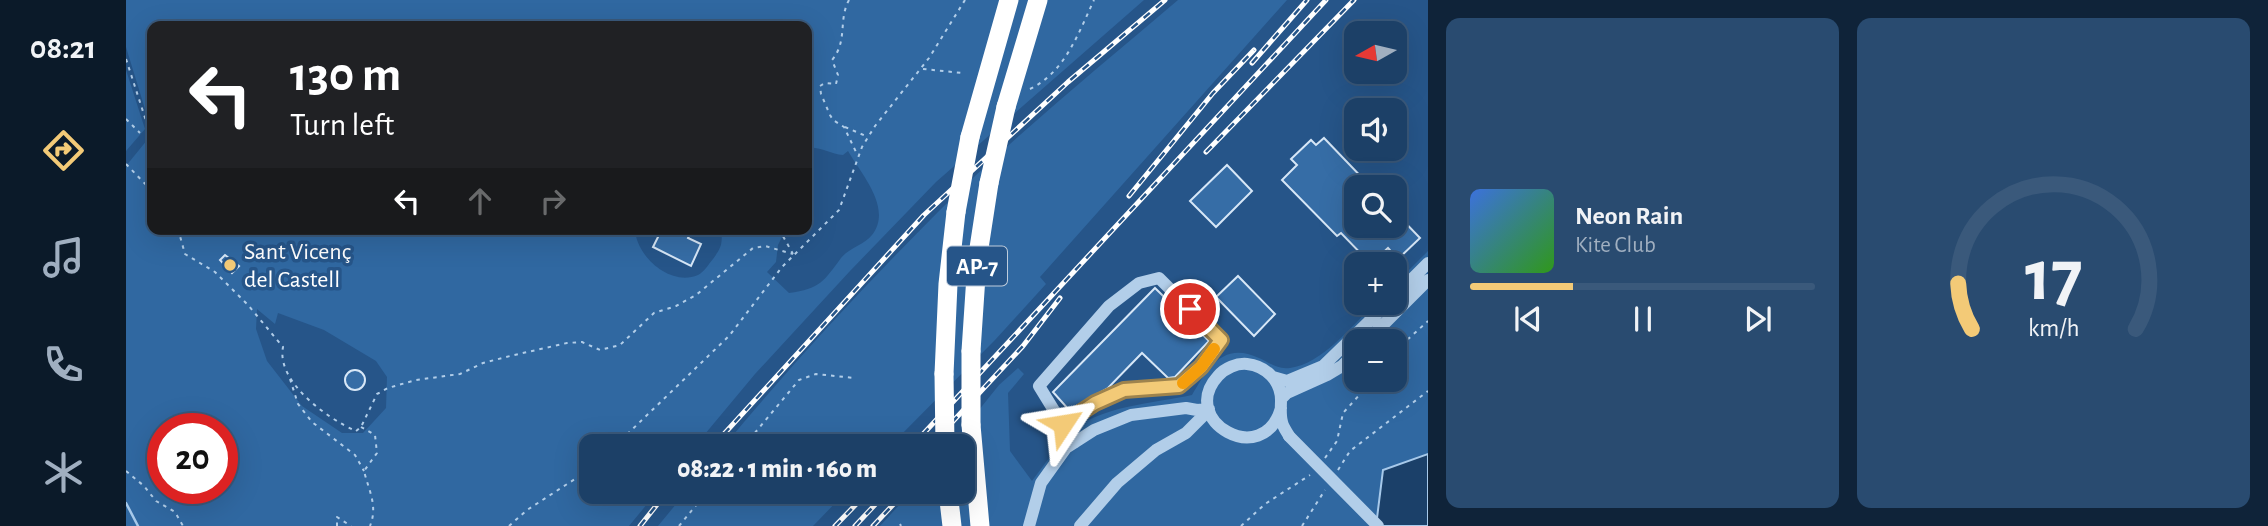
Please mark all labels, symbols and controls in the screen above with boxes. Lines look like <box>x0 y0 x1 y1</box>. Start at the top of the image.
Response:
north arrow <box>1344 21 1407 84</box>
map controls <box>1344 21 1407 392</box>
text: 08:21 <box>30 32 96 64</box>
icon: left <box>175 49 266 140</box>
text: 130 m <box>290 51 401 100</box>
button: sound <box>1344 98 1407 161</box>
text: Turn left <box>290 109 394 141</box>
icon: directions <box>39 126 88 175</box>
button: search <box>1344 175 1407 238</box>
icon: left <box>388 182 426 220</box>
icon: ahead <box>461 182 499 220</box>
icon: right <box>534 182 572 220</box>
text: Neon Rain <box>1575 203 1683 229</box>
icon: music <box>39 233 88 282</box>
text: Kite Club <box>1575 234 1656 257</box>
place label: Sant Vicenç del Castell <box>244 240 351 292</box>
text: 17 <box>2025 241 2082 314</box>
road number: AP-7 <box>947 246 1007 286</box>
button: + <box>1344 252 1407 315</box>
marker: Sant Vicenç del Castell <box>222 257 238 273</box>
pin <box>1160 279 1220 339</box>
icon: arrive <box>1171 290 1209 328</box>
icon: previous <box>1509 300 1547 338</box>
icon: pause <box>1624 300 1662 338</box>
icon: next <box>1739 300 1777 338</box>
text: km/h <box>2028 316 2079 341</box>
button: − <box>1344 329 1407 392</box>
icon: phone <box>39 340 88 389</box>
position arrow <box>1026 387 1100 461</box>
speed limit sign: 20 <box>147 413 238 504</box>
icon: climate <box>39 448 88 497</box>
text: 08:22 · 1 min · 160 m <box>677 456 877 482</box>

